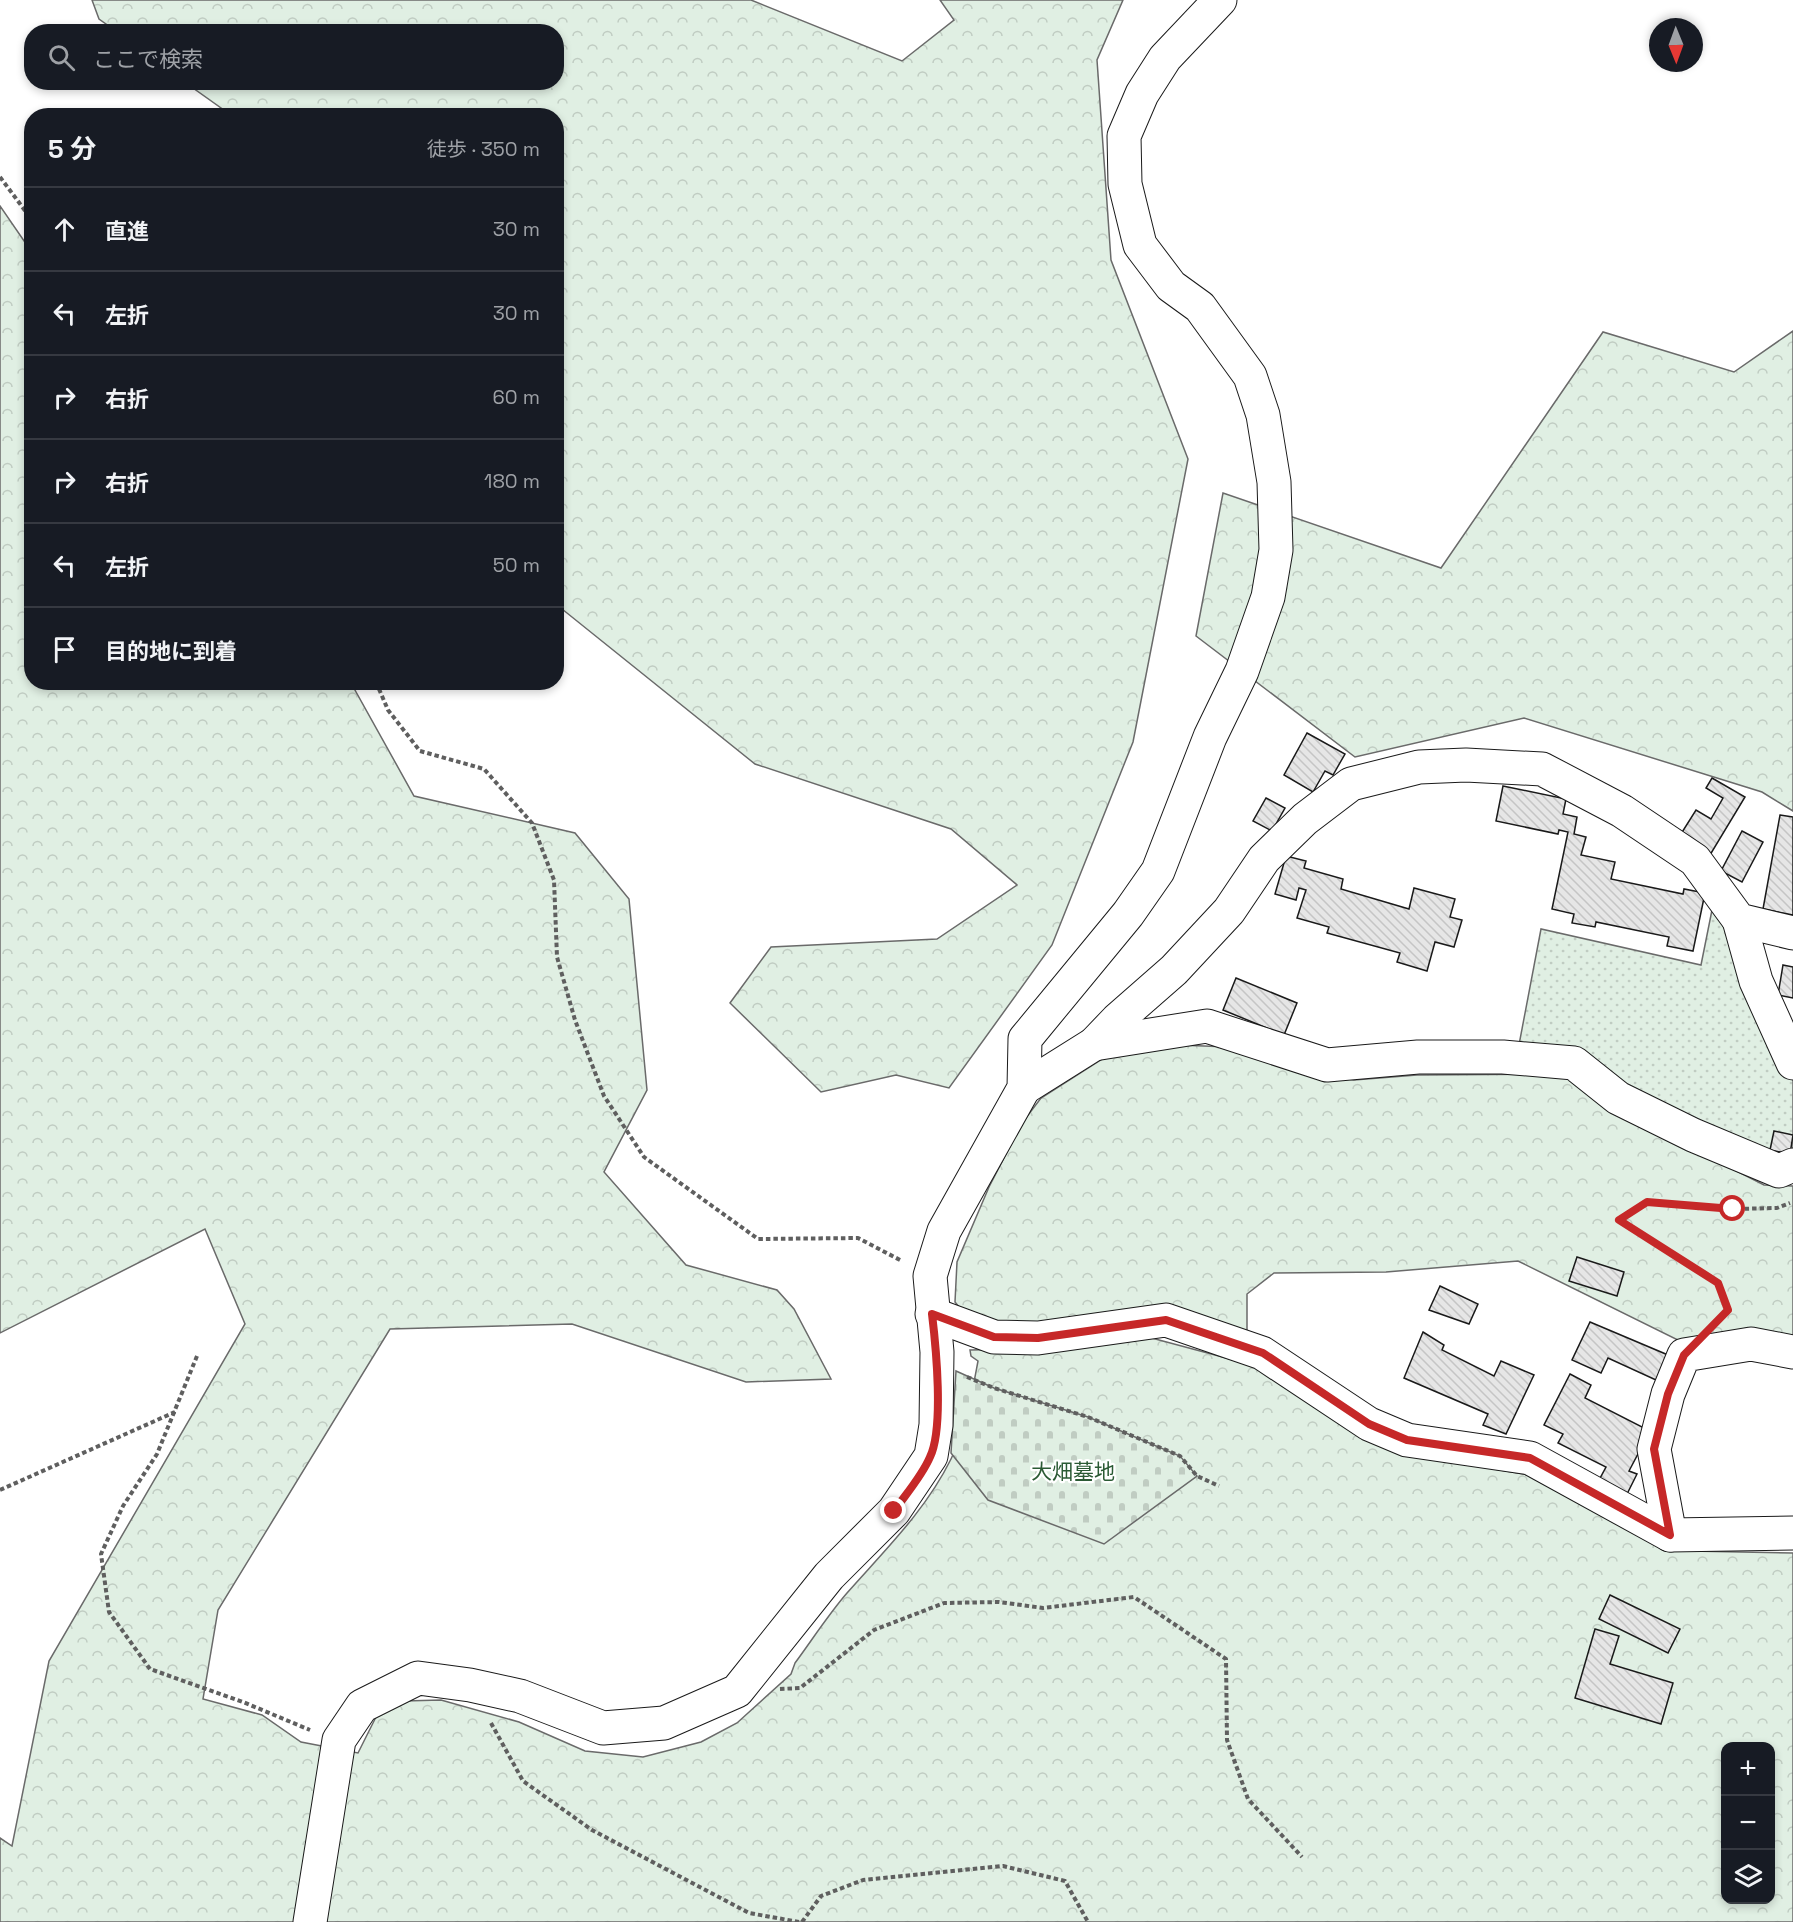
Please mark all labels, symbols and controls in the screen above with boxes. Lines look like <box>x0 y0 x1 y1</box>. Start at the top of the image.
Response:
north arrow <box>1649 18 1703 72</box>
search box <box>24 24 564 90</box>
icon: search <box>45 41 78 74</box>
text: ここで検索 <box>93 45 203 73</box>
text: 5 分 <box>48 132 96 166</box>
text: 徒歩 · 350 m <box>427 136 540 162</box>
icon: ahead <box>48 213 81 246</box>
text: 30 m <box>493 216 540 242</box>
text: 直進 <box>105 217 149 245</box>
icon: left <box>48 297 81 330</box>
text: 30 m <box>493 300 540 326</box>
text: 左折 <box>105 301 149 329</box>
icon: right <box>48 381 81 414</box>
text: 60 m <box>493 384 540 410</box>
text: 右折 <box>105 385 149 413</box>
icon: right <box>48 465 81 498</box>
text: 180 m <box>484 468 540 494</box>
text: 右折 <box>105 469 149 497</box>
icon: left <box>48 549 81 582</box>
text: 50 m <box>493 552 540 578</box>
text: 左折 <box>105 553 149 581</box>
icon: arrive <box>48 633 81 666</box>
text: 目的地に到着 <box>105 637 237 665</box>
route start <box>1719 1195 1745 1221</box>
park label: 大畑墓地 <box>1031 1458 1115 1485</box>
route end <box>880 1497 906 1523</box>
map controls <box>1721 1742 1775 1904</box>
button: + <box>1721 1742 1775 1796</box>
button: − <box>1721 1796 1775 1850</box>
button: layers <box>1721 1850 1775 1904</box>

